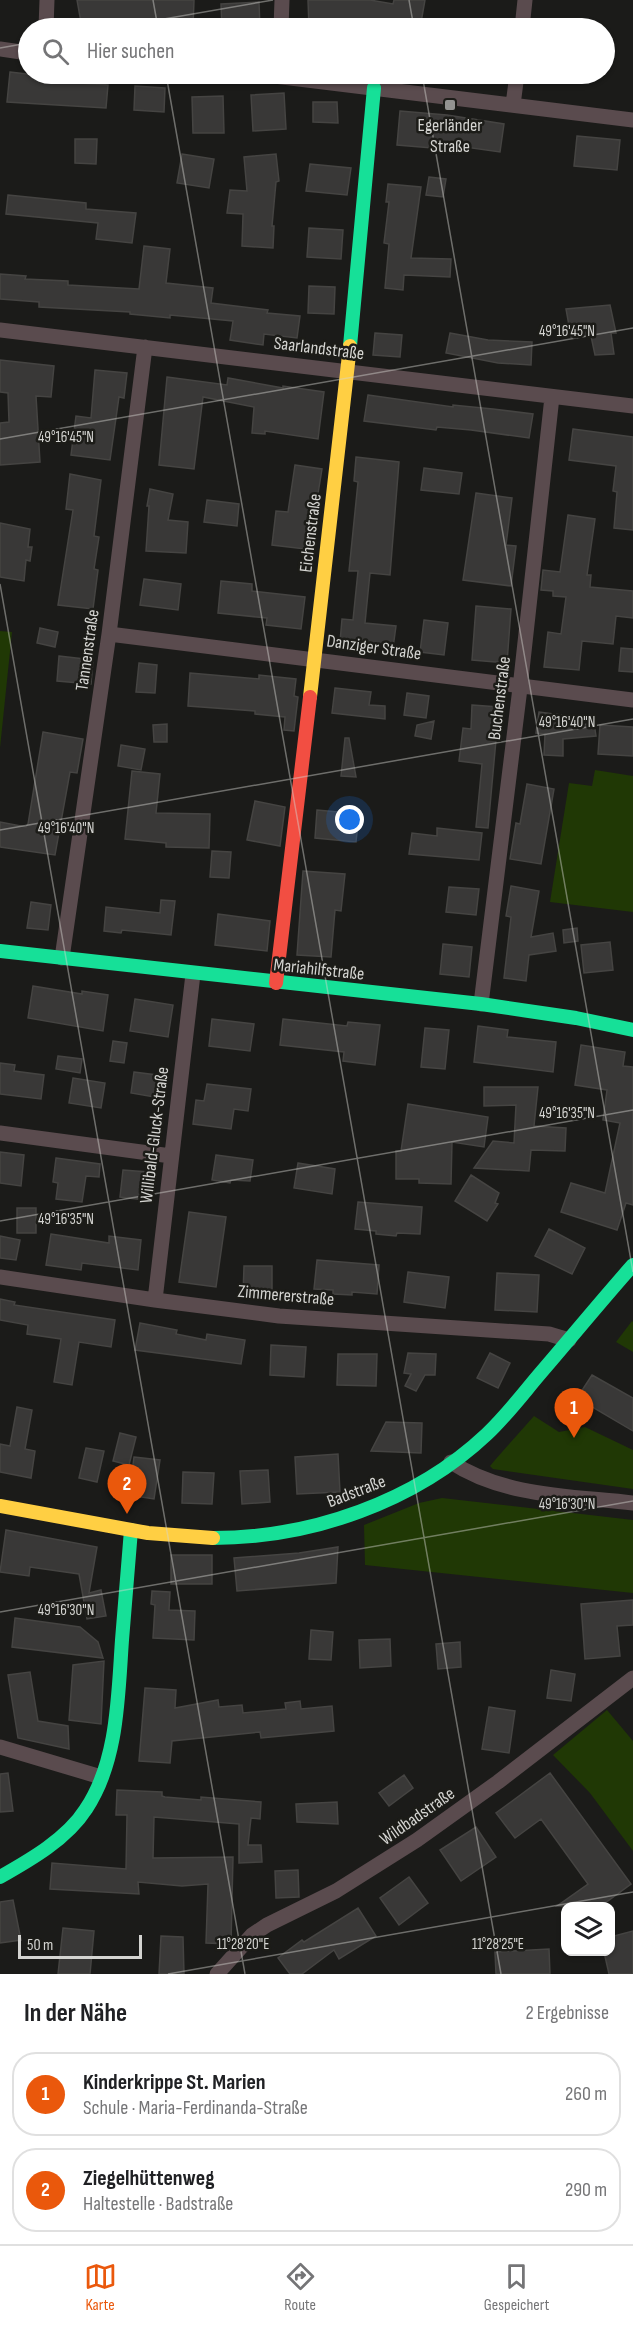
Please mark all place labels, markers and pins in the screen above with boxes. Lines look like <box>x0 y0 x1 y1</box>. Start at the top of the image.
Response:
marker: Egerländer Straße <box>443 98 457 112</box>
place label: Egerländer Straße <box>418 115 482 157</box>
pin: 1 <box>554 1388 594 1438</box>
pin: 2 <box>108 1464 146 1514</box>

